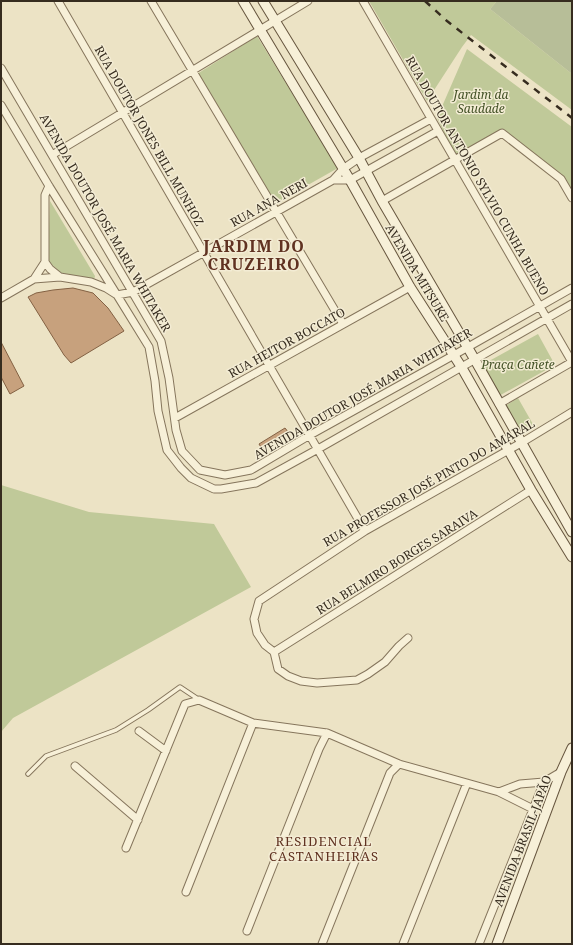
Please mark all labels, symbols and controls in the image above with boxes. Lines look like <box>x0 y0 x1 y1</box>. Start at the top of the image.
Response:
street label: RUA DOUTOR JONES BILL MUNHOZ <box>91 43 208 229</box>
street label: RUA DOUTOR ANTONIO SYLVIO CUNHA BUENO <box>402 53 553 299</box>
park label: Jardim da Saudade <box>452 86 509 117</box>
street label: AVENIDA DOUTOR JOSÉ MARIA WHITAKER <box>36 111 175 335</box>
street label: RUA ANA NERI <box>227 174 310 231</box>
street label: AVENIDA MITSUKE <box>382 221 453 325</box>
district label: JARDIM DO CRUZEIRO <box>202 235 305 275</box>
street label: RUA HEITOR BOCCATO <box>225 303 348 382</box>
street label: AVENIDA DOUTOR JOSÉ MARIA WHITAKER <box>251 324 475 463</box>
park label: Praça Cañete <box>480 356 555 373</box>
street label: RUA PROFESSOR JOSÉ PINTO DO AMARAL <box>320 415 538 550</box>
street label: RUA BELMIRO BORGES SARAIVA <box>313 505 481 618</box>
street label: AVENIDA BRASIL-JAPÃO <box>490 773 556 909</box>
district label: RESIDENCIAL CASTANHEIRAS <box>269 832 379 865</box>

